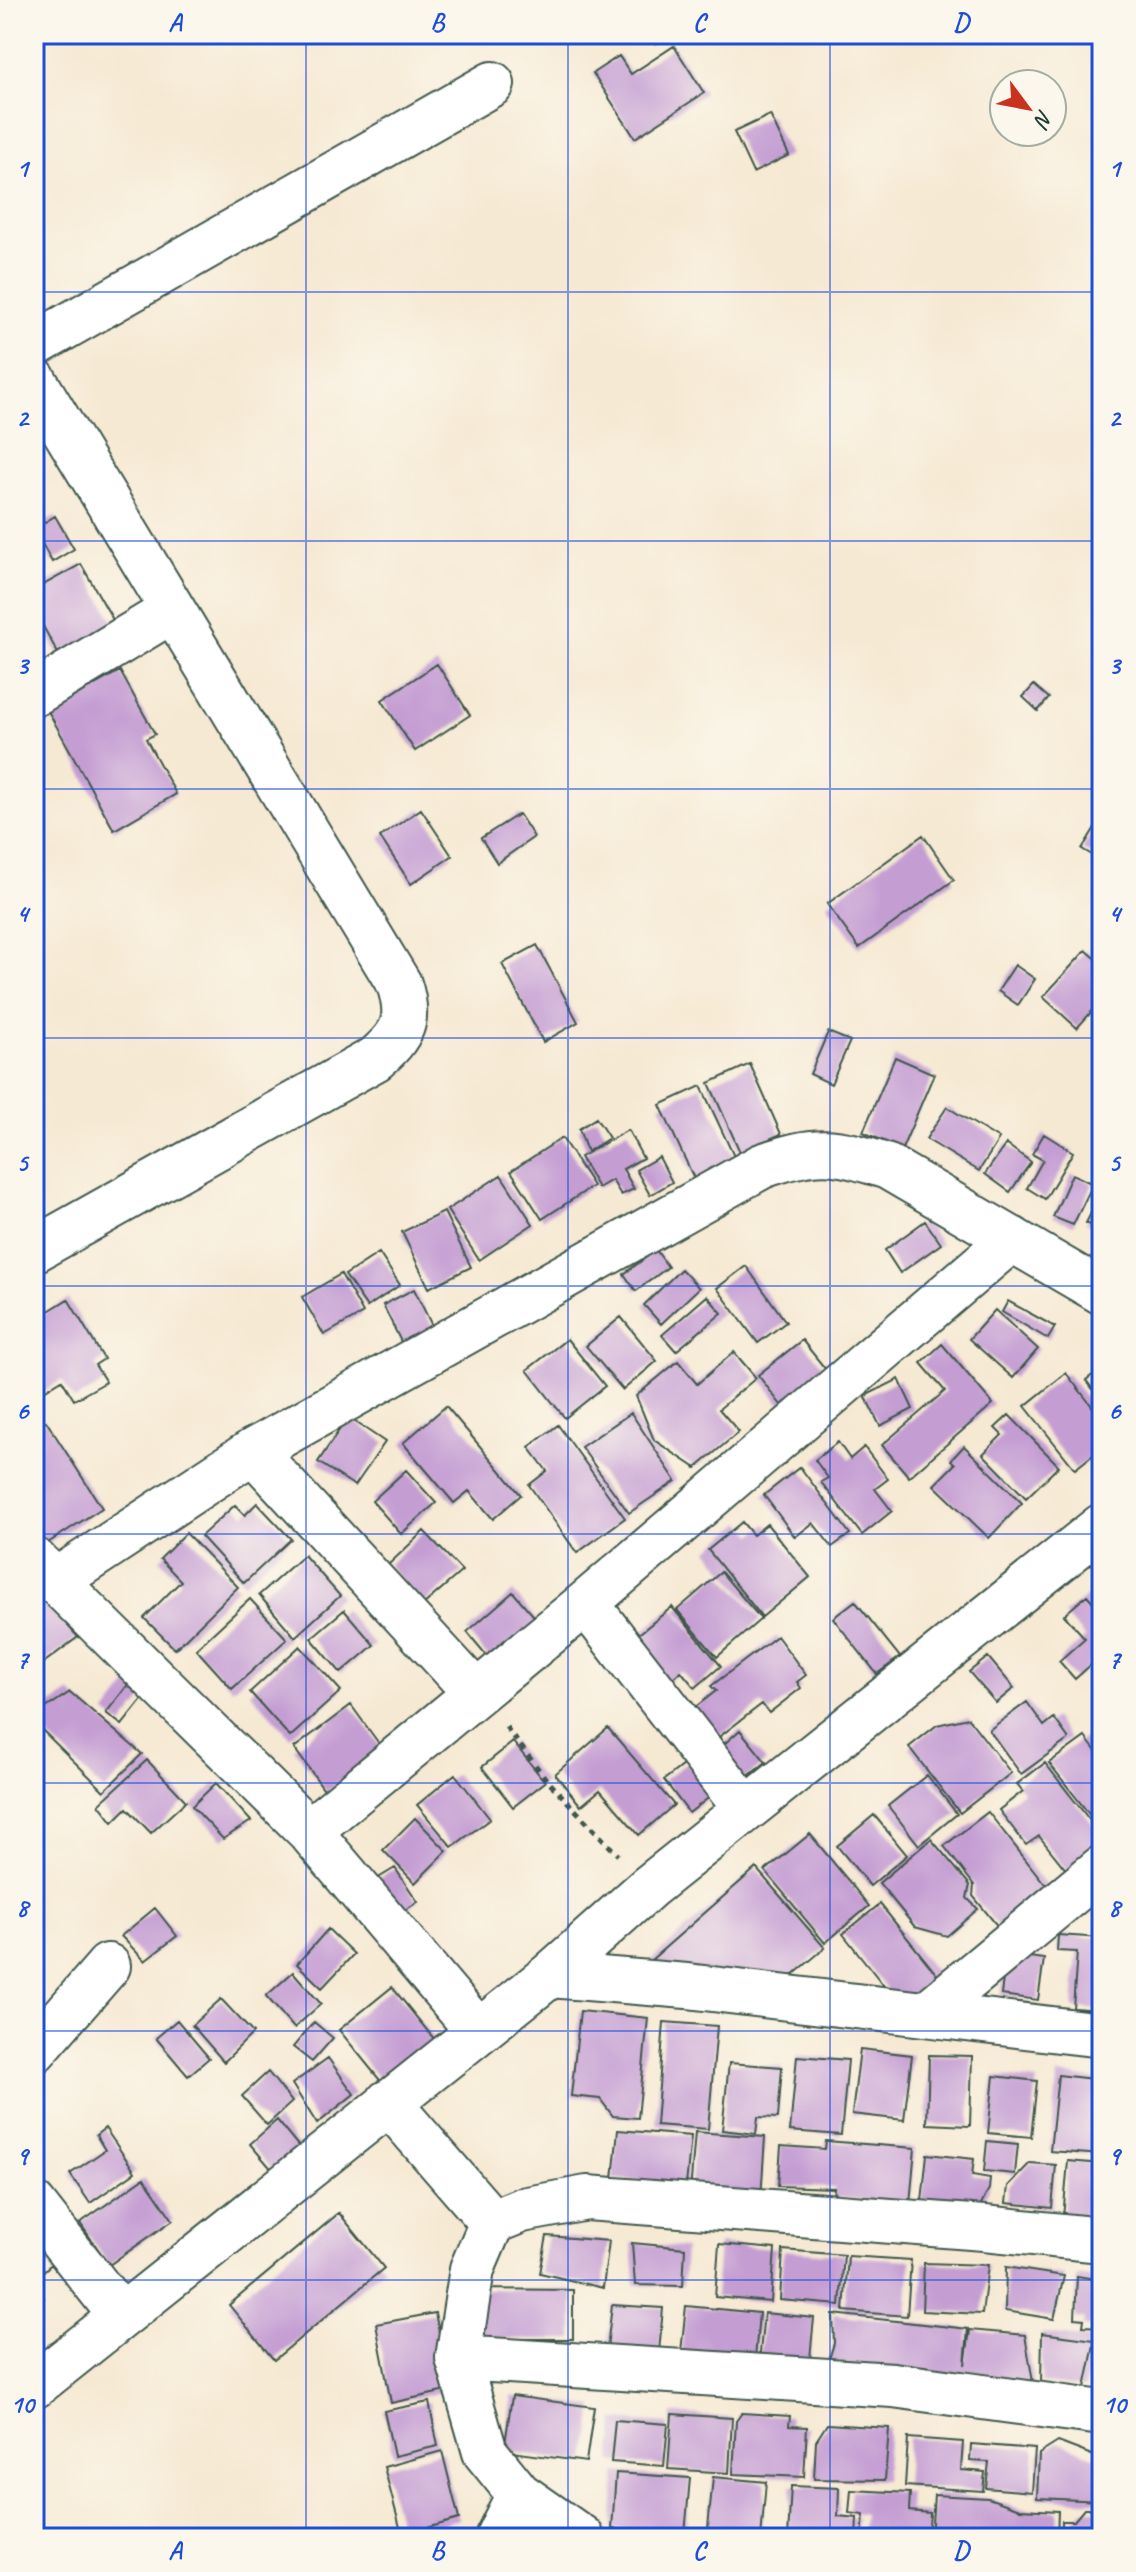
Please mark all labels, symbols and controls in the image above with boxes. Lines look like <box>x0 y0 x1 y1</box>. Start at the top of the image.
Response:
text: A <box>168 6 183 39</box>
text: B <box>430 6 446 39</box>
text: C <box>693 6 709 39</box>
text: D <box>953 6 971 39</box>
north arrow <box>988 68 1068 148</box>
text: N <box>1027 105 1060 134</box>
text: 1 <box>16 152 31 185</box>
text: 1 <box>1108 152 1123 185</box>
text: 2 <box>16 401 30 434</box>
text: 2 <box>1108 401 1122 434</box>
text: 3 <box>16 649 30 682</box>
text: 3 <box>1108 649 1122 682</box>
text: 4 <box>16 897 31 930</box>
text: 4 <box>1108 897 1123 930</box>
text: 5 <box>16 1146 30 1179</box>
text: 5 <box>1108 1146 1122 1179</box>
text: 6 <box>16 1394 30 1427</box>
text: 6 <box>1108 1394 1122 1427</box>
text: 7 <box>16 1643 30 1676</box>
text: 7 <box>1108 1643 1122 1676</box>
text: 8 <box>16 1891 31 1924</box>
text: 8 <box>1108 1891 1123 1924</box>
text: 9 <box>16 2139 30 2172</box>
text: 9 <box>1108 2139 1122 2172</box>
text: 10 <box>10 2388 36 2421</box>
text: 10 <box>1102 2388 1128 2421</box>
text: A <box>168 2534 183 2567</box>
text: B <box>430 2534 446 2567</box>
text: C <box>693 2534 709 2567</box>
text: D <box>953 2534 971 2567</box>

